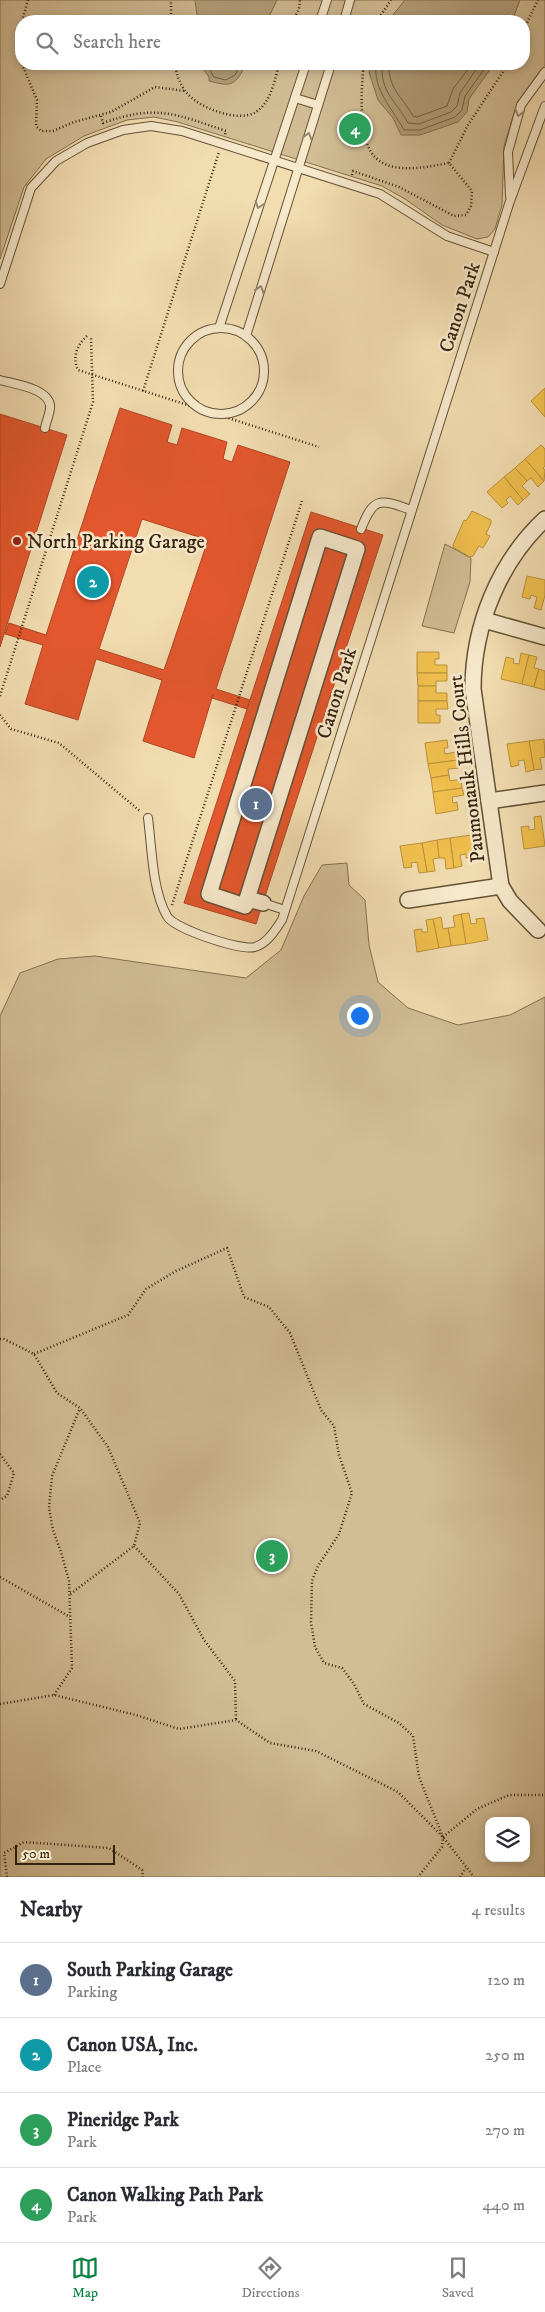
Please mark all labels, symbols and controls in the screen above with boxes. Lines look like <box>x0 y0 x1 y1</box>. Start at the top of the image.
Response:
search box <box>15 15 530 70</box>
icon: search <box>33 29 61 57</box>
text: Search here <box>73 31 161 54</box>
one-way arrow <box>515 108 525 117</box>
pin: 4 <box>339 110 371 148</box>
one-way arrow <box>303 132 313 140</box>
one-way arrow <box>255 201 265 209</box>
street label: Canon Park <box>434 259 487 356</box>
one-way arrow <box>254 286 264 294</box>
place label: North Parking Garage <box>27 530 205 555</box>
marker: North Parking Garage <box>11 535 23 547</box>
pin: 2 <box>77 563 109 601</box>
street label: Canon Park <box>312 645 363 742</box>
street label: Paumonauk Hills Court <box>444 674 491 864</box>
pin: 1 <box>240 785 272 823</box>
your location <box>347 1003 373 1029</box>
pin: 3 <box>256 1537 288 1575</box>
map controls <box>485 1817 530 1862</box>
button: layers <box>485 1817 530 1862</box>
scale bar <box>15 1842 115 1865</box>
text: 50 m <box>22 1845 50 1863</box>
text: Nearby <box>20 1897 82 1923</box>
text: 4 results <box>472 1900 525 1920</box>
text: South Parking Garage <box>67 1959 233 1982</box>
text: 1 <box>33 1970 39 1990</box>
text: 120 m <box>487 1970 525 1990</box>
text: Parking <box>67 1982 117 2002</box>
text: Canon USA, Inc. <box>67 2034 198 2057</box>
text: 2 <box>32 2045 40 2065</box>
text: 250 m <box>485 2045 525 2065</box>
text: Place <box>67 2057 101 2077</box>
text: Pineridge Park <box>67 2109 179 2132</box>
text: 3 <box>33 2120 39 2140</box>
text: 270 m <box>485 2120 525 2140</box>
text: Park <box>67 2132 97 2152</box>
text: Canon Walking Path Park <box>67 2184 263 2207</box>
text: 4 <box>31 2195 41 2215</box>
text: 440 m <box>483 2195 525 2215</box>
text: Park <box>67 2207 97 2227</box>
tab: Map <box>71 2254 99 2302</box>
tab: Directions <box>241 2254 299 2302</box>
tab: Saved <box>442 2254 474 2302</box>

